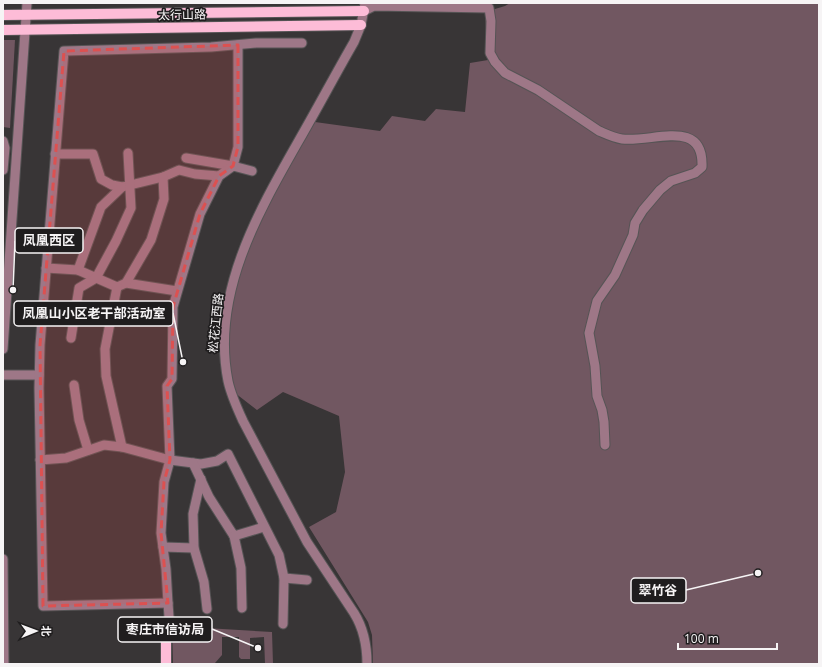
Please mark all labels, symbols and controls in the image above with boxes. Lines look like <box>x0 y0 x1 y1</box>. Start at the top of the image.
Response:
street label: 太行山路 <box>158 6 206 23</box>
callout: 凤凰西区 <box>15 228 83 253</box>
text: 凤凰西区 <box>23 231 75 249</box>
street label: 松花江西路 <box>204 292 227 354</box>
callout: 凤凰山小区老干部活动室 <box>14 301 173 326</box>
text: 凤凰山小区老干部活动室 <box>22 304 166 322</box>
callout: 翠竹谷 <box>631 578 686 603</box>
text: 翠竹谷 <box>638 581 678 599</box>
north arrow <box>16 611 56 651</box>
callout: 枣庄市信访局 <box>118 617 212 642</box>
text: 枣庄市信访局 <box>126 620 204 638</box>
text: 北 <box>39 625 54 636</box>
scale bar <box>678 625 777 651</box>
text: 100 m <box>684 630 719 647</box>

